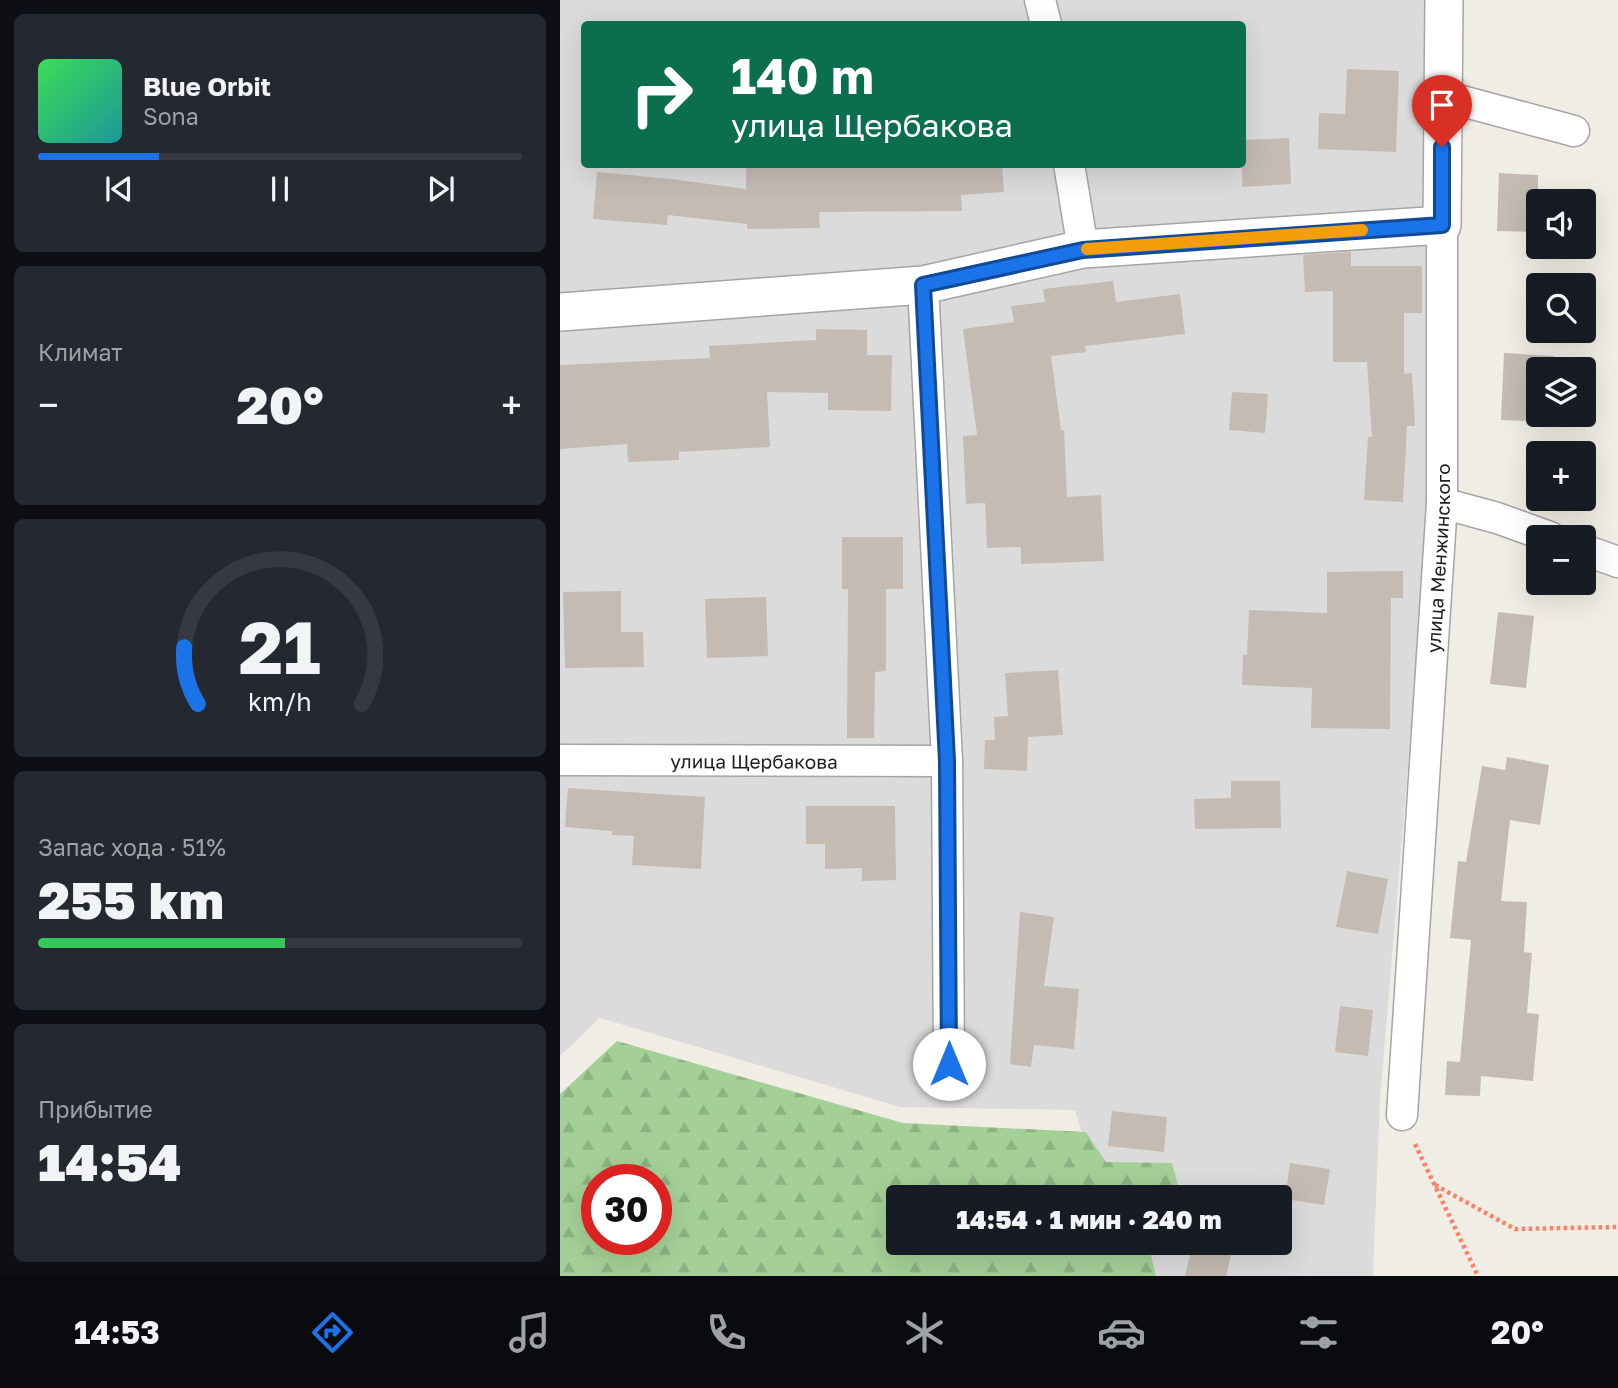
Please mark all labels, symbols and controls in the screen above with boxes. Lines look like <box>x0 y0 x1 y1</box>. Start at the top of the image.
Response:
text: 140 m <box>731 46 874 105</box>
icon: right <box>616 49 707 140</box>
text: Blue Orbit <box>143 71 271 102</box>
pin <box>1412 75 1472 147</box>
icon: arrive <box>1423 86 1461 124</box>
text: Sona <box>143 102 199 130</box>
text: улица Щербакова <box>731 106 1013 144</box>
icon: previous <box>100 170 138 208</box>
icon: pause <box>261 170 299 208</box>
icon: next <box>422 170 460 208</box>
map controls <box>1526 189 1596 595</box>
button: sound <box>1526 189 1596 259</box>
button: search <box>1526 273 1596 343</box>
text: Климат <box>38 338 123 366</box>
button: layers <box>1526 357 1596 427</box>
text: 20° <box>237 373 323 435</box>
text: − <box>38 382 59 427</box>
text: + <box>501 382 522 427</box>
button: + <box>1526 441 1596 511</box>
street label: улица Менжинского <box>1421 463 1454 654</box>
button: − <box>1526 525 1596 595</box>
text: 21 <box>239 603 321 690</box>
text: km/h <box>248 686 312 717</box>
street label: улица Щербакова <box>670 749 838 772</box>
text: Запас хода · 51% <box>38 833 226 861</box>
text: 255 km <box>38 868 224 930</box>
position arrow <box>912 1027 986 1101</box>
text: Прибытие <box>38 1095 153 1123</box>
text: 14:54 <box>38 1130 181 1192</box>
speed limit sign: 30 <box>581 1164 672 1255</box>
text: 14:54 · 1 мин · 240 m <box>956 1204 1222 1235</box>
icon: directions <box>308 1308 357 1357</box>
icon: music <box>505 1308 554 1357</box>
icon: phone <box>702 1308 751 1357</box>
icon: climate <box>900 1308 949 1357</box>
icon: car <box>1097 1308 1146 1357</box>
icon: filters <box>1294 1308 1343 1357</box>
text: 14:53 <box>74 1313 160 1351</box>
text: 20° <box>1491 1313 1544 1351</box>

